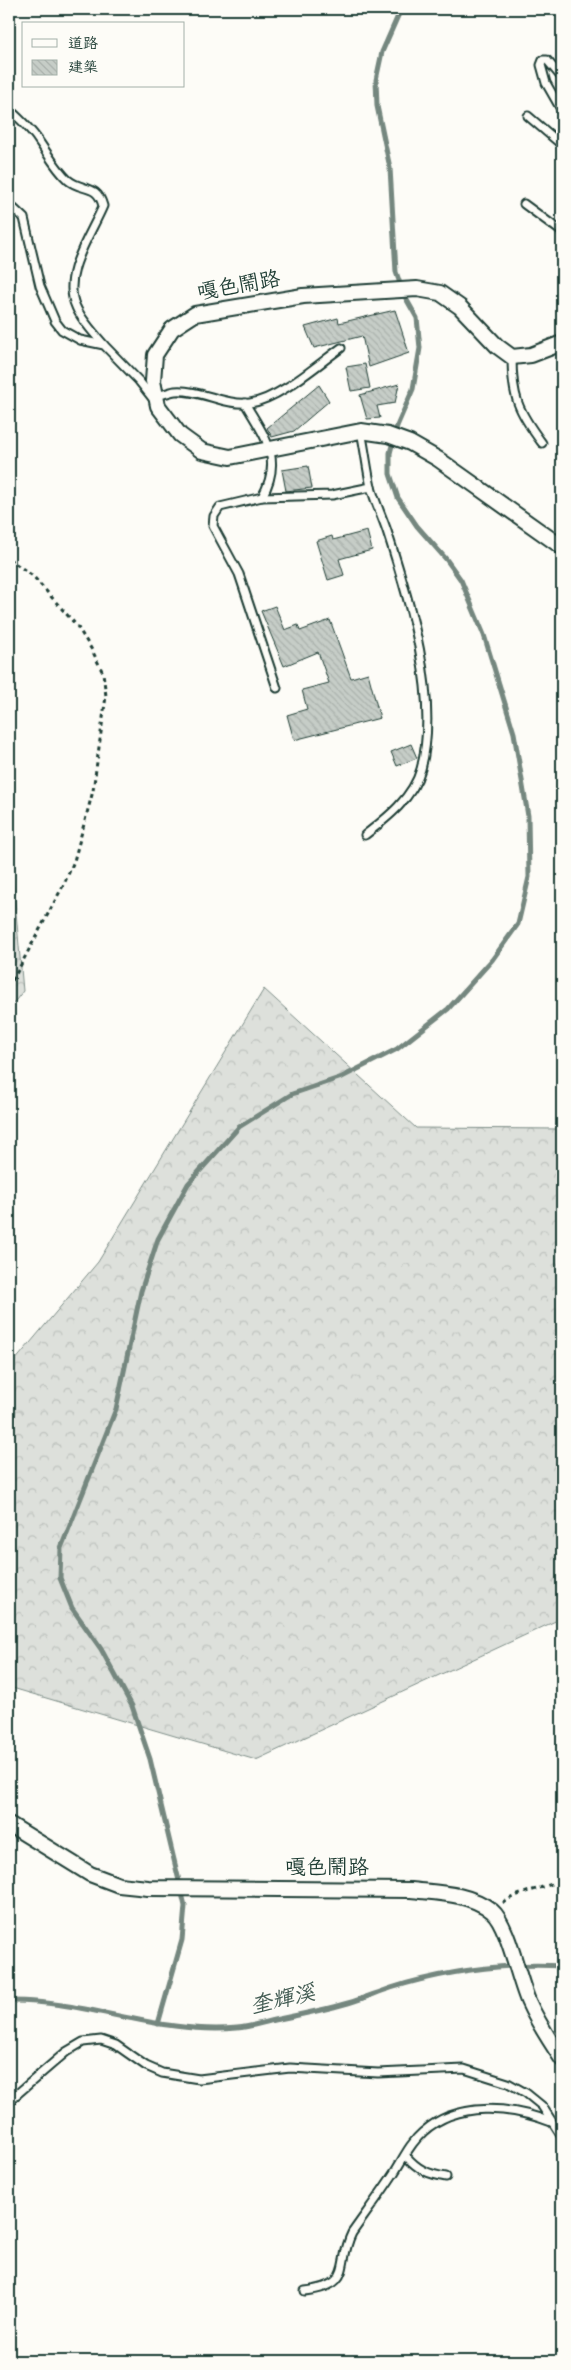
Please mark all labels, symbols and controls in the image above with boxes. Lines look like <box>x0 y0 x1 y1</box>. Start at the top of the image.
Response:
legend <box>22 22 185 88</box>
text: 道路 <box>68 33 98 55</box>
text: 建築 <box>68 57 98 79</box>
street label: 嘎色鬧路 <box>195 265 283 309</box>
street label: 嘎色鬧路 <box>285 1854 369 1884</box>
water label: 奎輝溪 <box>247 1978 320 2024</box>

